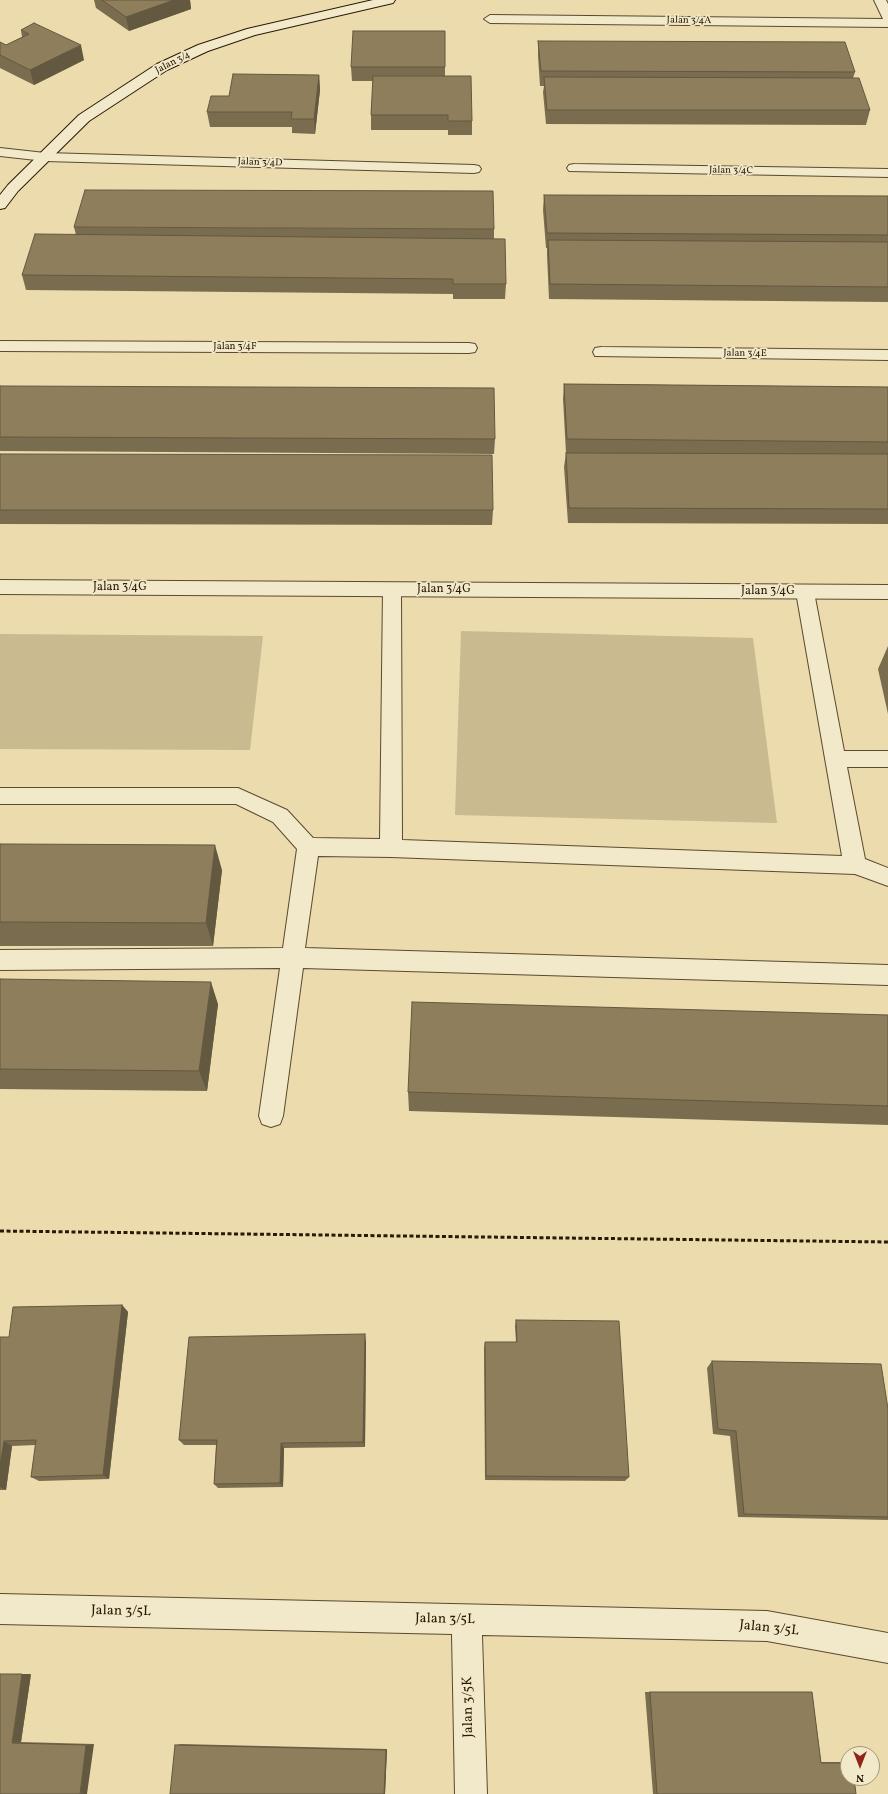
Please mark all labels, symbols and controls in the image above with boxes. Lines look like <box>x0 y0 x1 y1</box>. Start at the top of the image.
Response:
street label: Jalan 3/4A <box>667 15 711 27</box>
street label: Jalan 3/4 <box>153 49 193 77</box>
street label: Jalan 3/4D <box>237 156 283 170</box>
street label: Jalan 3/4C <box>709 165 753 177</box>
street label: Jalan 3/4F <box>213 341 257 353</box>
street label: Jalan 3/4E <box>723 348 767 360</box>
street label: Jalan 3/4G <box>93 581 147 595</box>
street label: Jalan 3/4G <box>417 583 471 597</box>
street label: Jalan 3/4G <box>741 585 795 599</box>
street label: Jalan 3/5L <box>91 1603 151 1621</box>
street label: Jalan 3/5L <box>415 1611 475 1629</box>
street label: Jalan 3/5L <box>738 1618 800 1640</box>
street label: Jalan 3/5K <box>460 1676 478 1738</box>
north arrow <box>840 1746 880 1786</box>
text: N <box>856 1770 864 1785</box>

